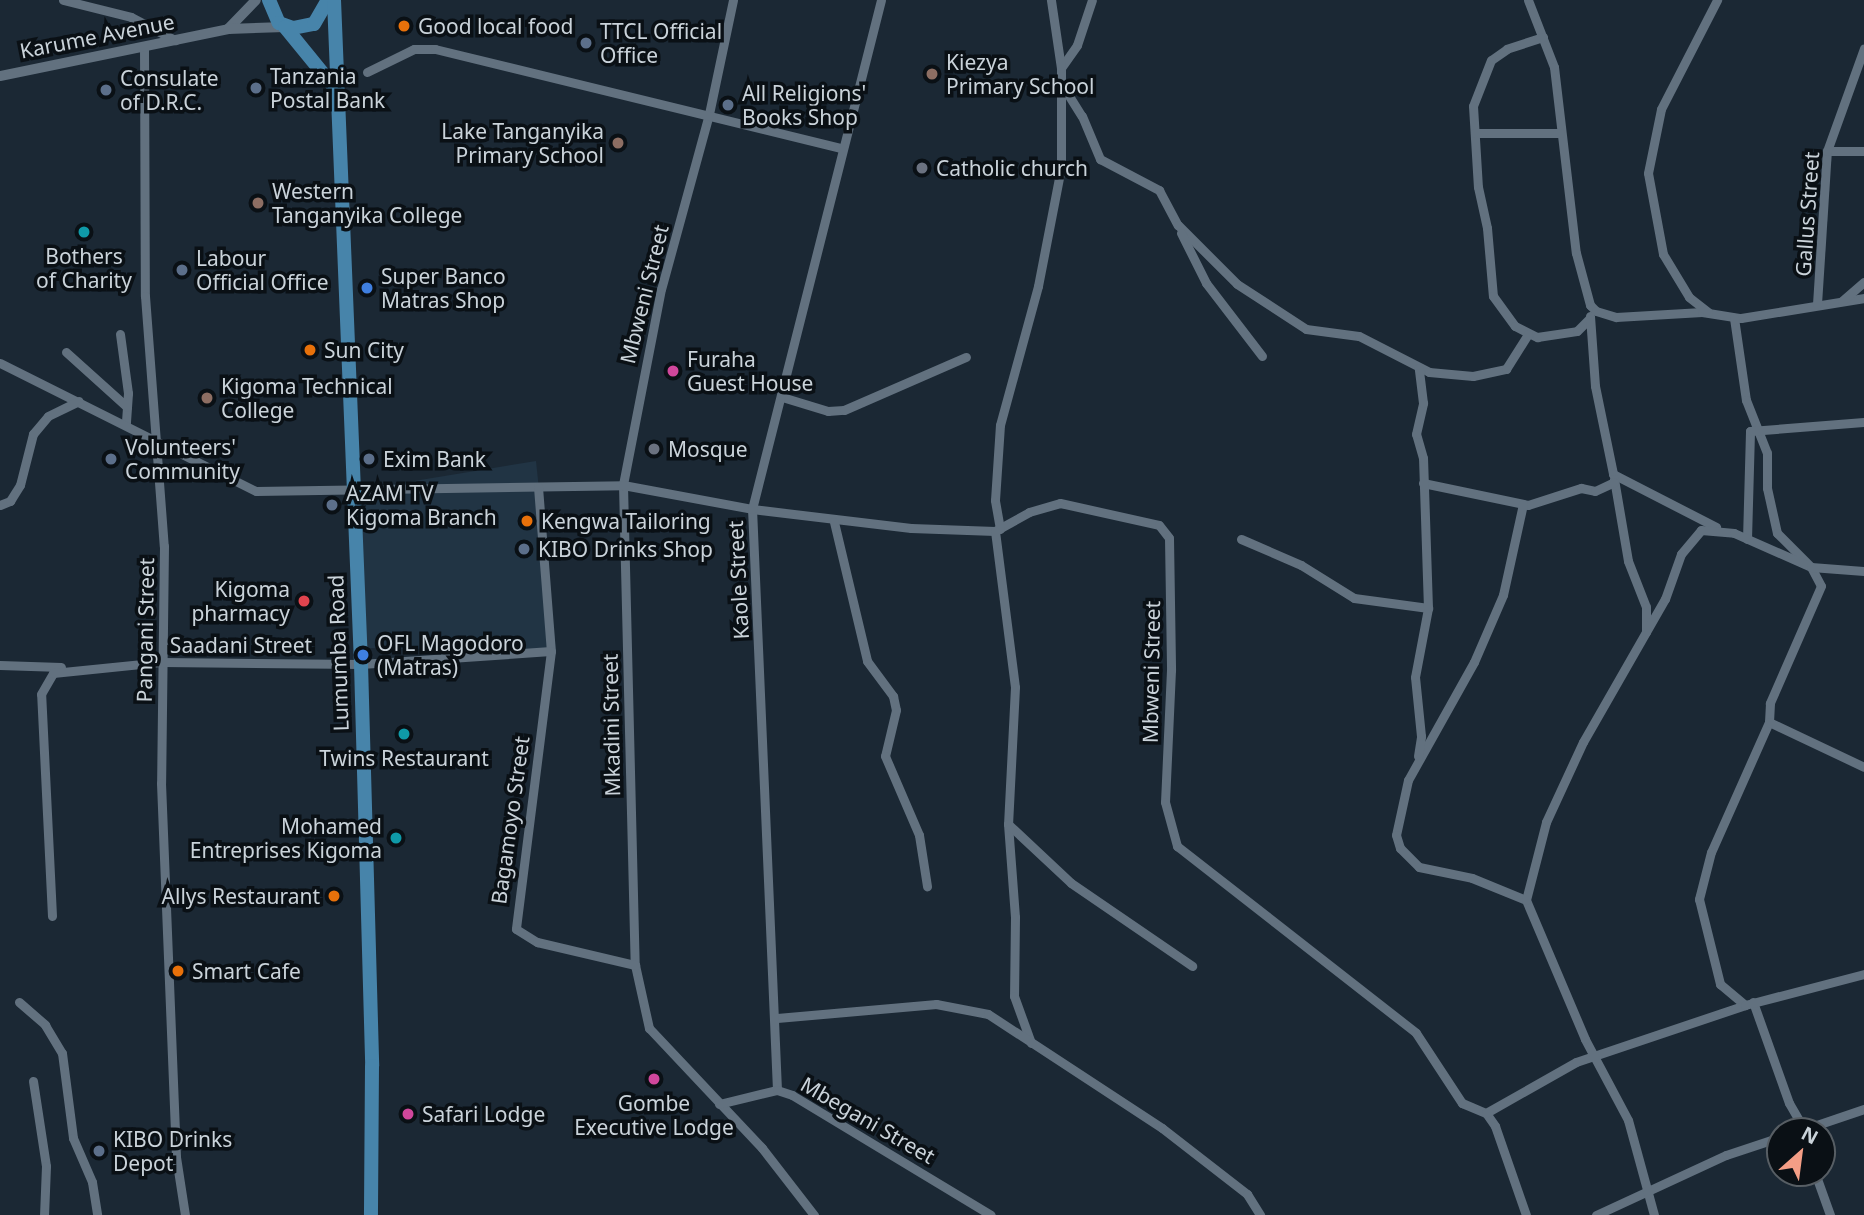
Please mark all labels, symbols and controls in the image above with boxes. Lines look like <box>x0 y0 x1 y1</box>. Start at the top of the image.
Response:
street label: Karume Avenue <box>17 9 177 63</box>
place label: Good local food <box>418 13 573 39</box>
marker: Good local food <box>396 18 412 34</box>
place label: TTCL Official Office <box>600 18 722 68</box>
marker: TTCL Official Office <box>578 35 594 51</box>
place label: Kiezya Primary School <box>946 49 1094 99</box>
place label: Tanzania Postal Bank <box>270 63 385 113</box>
place label: Consulate of D.R.C. <box>120 65 219 115</box>
marker: Kiezya Primary School <box>924 66 940 82</box>
marker: Tanzania Postal Bank <box>248 80 264 96</box>
place label: All Religions' Books Shop <box>742 80 866 130</box>
marker: Consulate of D.R.C. <box>98 82 114 98</box>
marker: All Religions' Books Shop <box>720 97 736 113</box>
place label: Lake Tanganyika Primary School <box>441 118 604 168</box>
marker: Lake Tanganyika Primary School <box>610 135 626 151</box>
street label: Gallus Street <box>1790 151 1824 277</box>
place label: Catholic church <box>936 155 1088 181</box>
marker: Catholic church <box>914 160 930 176</box>
place label: Western Tanganyika College <box>272 178 462 228</box>
marker: Western Tanganyika College <box>250 195 266 211</box>
street label: Mbweni Street <box>615 222 673 366</box>
marker: Bothers of Charity <box>76 224 92 240</box>
place label: Bothers of Charity <box>36 243 132 293</box>
place label: Labour Official Office <box>196 245 329 295</box>
marker: Labour Official Office <box>174 262 190 278</box>
place label: Super Banco Matras Shop <box>381 263 506 313</box>
marker: Super Banco Matras Shop <box>359 280 375 296</box>
place label: Sun City <box>324 337 404 363</box>
marker: Sun City <box>302 342 318 358</box>
place label: Furaha Guest House <box>687 346 813 396</box>
marker: Furaha Guest House <box>665 363 681 379</box>
place label: Kigoma Technical College <box>221 373 393 423</box>
marker: Kigoma Technical College <box>199 390 215 406</box>
place label: Volunteers' Community <box>125 434 240 484</box>
place label: Mosque <box>668 436 748 462</box>
marker: Mosque <box>646 441 662 457</box>
place label: Exim Bank <box>383 446 486 472</box>
marker: Volunteers' Community <box>103 451 119 467</box>
marker: Exim Bank <box>361 451 377 467</box>
place label: AZAM TV Kigoma Branch <box>346 480 497 530</box>
marker: AZAM TV Kigoma Branch <box>324 497 340 513</box>
place label: Kengwa Tailoring <box>541 508 711 534</box>
marker: Kengwa Tailoring <box>519 513 535 529</box>
street label: Kaole Street <box>722 520 754 640</box>
place label: KIBO Drinks Shop <box>538 536 713 562</box>
marker: KIBO Drinks Shop <box>516 541 532 557</box>
street label: Pangani Street <box>131 557 159 703</box>
street label: Lumumba Road <box>323 574 353 732</box>
place label: Kigoma pharmacy <box>191 576 290 626</box>
marker: Kigoma pharmacy <box>296 593 312 609</box>
street label: Mbweni Street <box>1137 601 1165 743</box>
place label: OFL Magodoro (Matras) <box>377 630 524 680</box>
street label: Saadani Street <box>170 632 312 658</box>
marker: OFL Magodoro (Matras) <box>355 647 371 663</box>
street label: Mkadini Street <box>597 653 625 797</box>
marker: Twins Restaurant <box>396 726 412 742</box>
street label: Bagamoyo Street <box>486 734 534 906</box>
place label: Twins Restaurant <box>319 745 489 771</box>
place label: Mohamed Entreprises Kigoma <box>190 813 382 863</box>
marker: Mohamed Entreprises Kigoma <box>388 830 404 846</box>
place label: Allys Restaurant <box>162 883 320 909</box>
marker: Allys Restaurant <box>326 888 342 904</box>
place label: Smart Cafe <box>192 958 301 984</box>
marker: Smart Cafe <box>170 963 186 979</box>
marker: Gombe Executive Lodge <box>646 1071 662 1087</box>
street label: Mbegani Street <box>796 1071 940 1169</box>
place label: Gombe Executive Lodge <box>574 1090 734 1140</box>
place label: Safari Lodge <box>422 1101 545 1127</box>
marker: Safari Lodge <box>400 1106 416 1122</box>
north arrow <box>1766 1117 1836 1187</box>
text: N <box>1797 1120 1823 1150</box>
place label: KIBO Drinks Depot <box>113 1126 232 1176</box>
marker: KIBO Drinks Depot <box>91 1143 107 1159</box>

